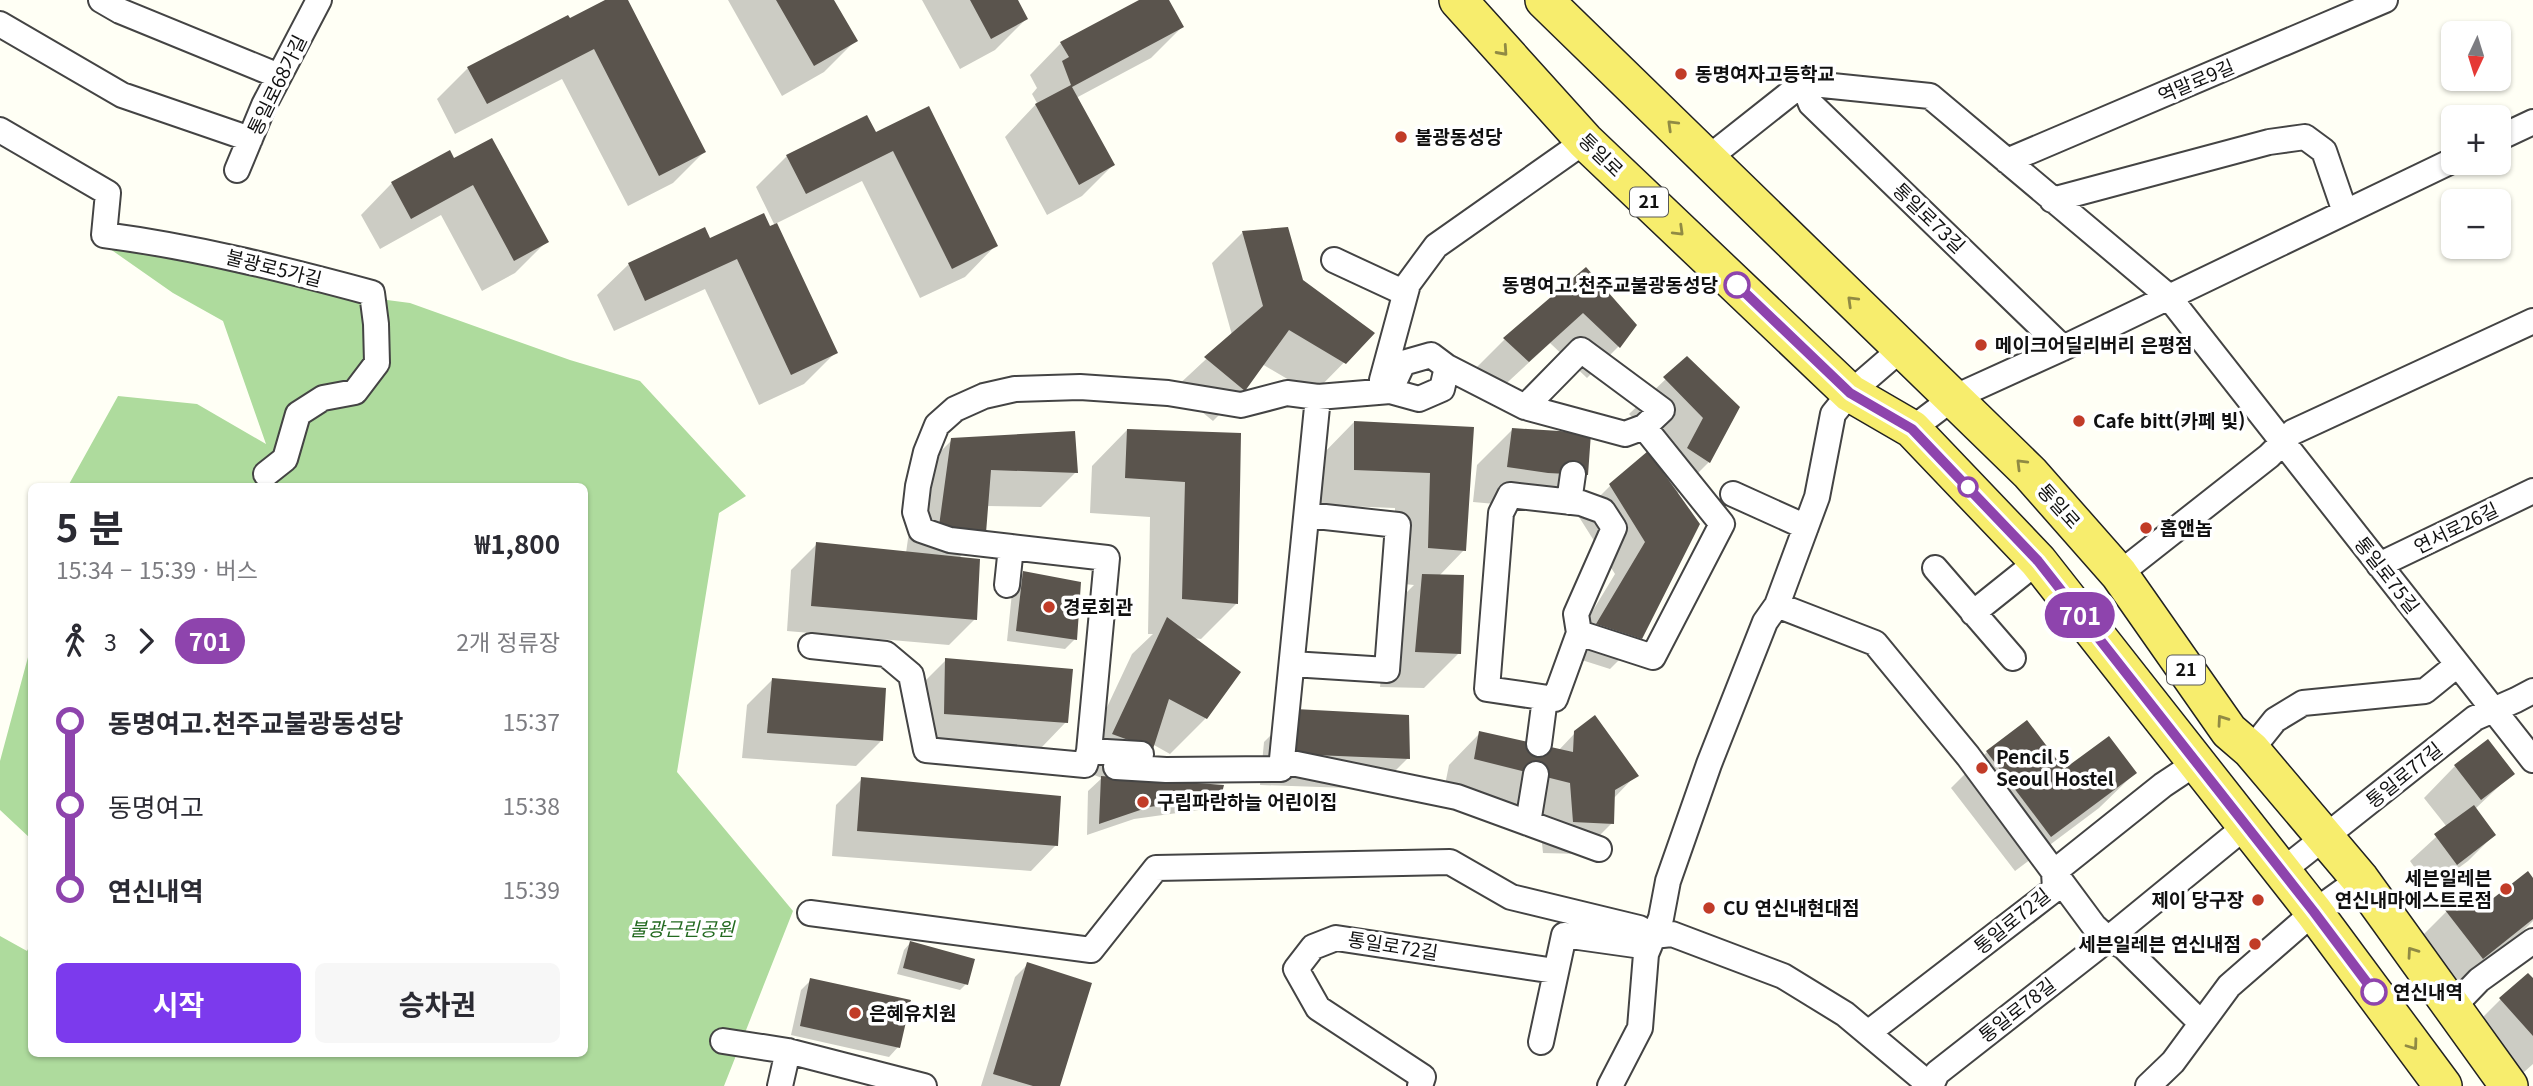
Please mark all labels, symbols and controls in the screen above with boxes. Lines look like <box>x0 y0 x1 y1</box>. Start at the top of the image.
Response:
north arrow <box>2441 21 2511 91</box>
map controls <box>2441 21 2511 259</box>
street label: 통일로68가길 <box>240 30 312 139</box>
one-way arrow <box>1495 43 1507 56</box>
street label: 역말로9길 <box>2153 51 2238 108</box>
place label: 동명여자고등학교 <box>1695 59 1835 86</box>
marker: 동명여자고등학교 <box>1673 66 1689 82</box>
button: + <box>2441 105 2511 175</box>
one-way arrow <box>1667 121 1680 134</box>
place label: 불광동성당 <box>1415 122 1503 149</box>
street label: 통일로 <box>1574 126 1630 182</box>
marker: 불광동성당 <box>1393 129 1409 145</box>
street label: 통일로73길 <box>1888 176 1972 258</box>
road number: 21 <box>1630 188 1668 216</box>
button: − <box>2441 189 2511 259</box>
one-way arrow <box>1671 222 1684 235</box>
street label: 불광로5가길 <box>224 242 325 291</box>
place label: 동명여고.천주교불광동성당 <box>1502 270 1719 297</box>
marker: 동명여고.천주교불광동성당 <box>1724 272 1750 298</box>
one-way arrow <box>1847 297 1860 310</box>
place label: 메이크어딜리버리 은평점 <box>1995 330 2193 357</box>
marker: 메이크어딜리버리 은평점 <box>1973 337 1989 353</box>
place label: Cafe bitt(카페 빛) <box>2093 406 2245 433</box>
marker: Cafe bitt(카페 빛) <box>2071 413 2087 429</box>
one-way arrow <box>2016 460 2029 473</box>
street label: 통일로 <box>2033 476 2088 534</box>
unlabelled marker <box>1958 477 1978 497</box>
street label: 연서로26길 <box>2409 495 2502 559</box>
text: 5 분 <box>56 498 124 553</box>
place label: 홉앤놉 <box>2160 513 2212 540</box>
marker: 홉앤놉 <box>2138 520 2154 536</box>
text: ₩1,800 <box>475 524 560 561</box>
street label: 통일로75길 <box>2350 530 2427 618</box>
text: 15:34 – 15:39 · 버스 <box>56 552 258 586</box>
place label: 경로회관 <box>1063 592 1133 619</box>
line badge: 701 <box>2040 592 2120 638</box>
text: 701 <box>2059 597 2101 632</box>
marker: 경로회관 <box>1041 599 1057 615</box>
icon: walk <box>56 622 94 660</box>
icon: forward <box>127 622 165 660</box>
text: 701 <box>189 623 231 658</box>
text: 3 <box>104 624 117 658</box>
text: 2개 정류장 <box>456 624 560 658</box>
road number: 21 <box>2167 656 2205 684</box>
text: 동명여고.천주교불광동성당 <box>108 703 404 740</box>
text: 15:37 <box>503 704 560 738</box>
one-way arrow <box>2218 715 2230 728</box>
street label: 통일로77길 <box>2359 735 2447 813</box>
place label: Pencil 5 Seoul Hostel <box>1996 742 2114 791</box>
marker: Pencil 5 Seoul Hostel <box>1974 760 1990 776</box>
text: 동명여고 <box>108 787 204 824</box>
place label: 구립파란하늘 어린이집 <box>1157 787 1337 814</box>
text: 15:38 <box>503 788 560 822</box>
marker: 구립파란하늘 어린이집 <box>1135 794 1151 810</box>
place label: 세븐일레븐 연신내마에스트로점 <box>2335 863 2492 912</box>
text: 연신내역 <box>108 871 204 908</box>
text: 15:39 <box>503 872 560 906</box>
street label: 통일로72길 <box>1967 881 2055 959</box>
marker: 세븐일레븐 연신내마에스트로점 <box>2498 881 2514 897</box>
place label: 제이 당구장 <box>2151 885 2244 912</box>
marker: 제이 당구장 <box>2250 892 2266 908</box>
place label: CU 연신내현대점 <box>1723 893 1859 920</box>
marker: CU 연신내현대점 <box>1701 900 1717 916</box>
park label: 불광근린공원 <box>630 914 736 941</box>
street label: 통일로72길 <box>1346 924 1440 965</box>
place label: 세븐일레븐 연신내점 <box>2078 929 2241 956</box>
marker: 세븐일레븐 연신내점 <box>2247 936 2263 952</box>
one-way arrow <box>2408 947 2420 960</box>
button: 시작 <box>56 963 301 1043</box>
button: 승차권 <box>315 963 560 1043</box>
street label: 통일로78길 <box>1972 970 2060 1047</box>
place label: 연신내역 <box>2393 977 2463 1004</box>
marker: 연신내역 <box>2361 979 2387 1005</box>
place label: 은혜유치원 <box>869 998 956 1025</box>
marker: 은혜유치원 <box>847 1005 863 1021</box>
one-way arrow <box>2404 1037 2417 1050</box>

